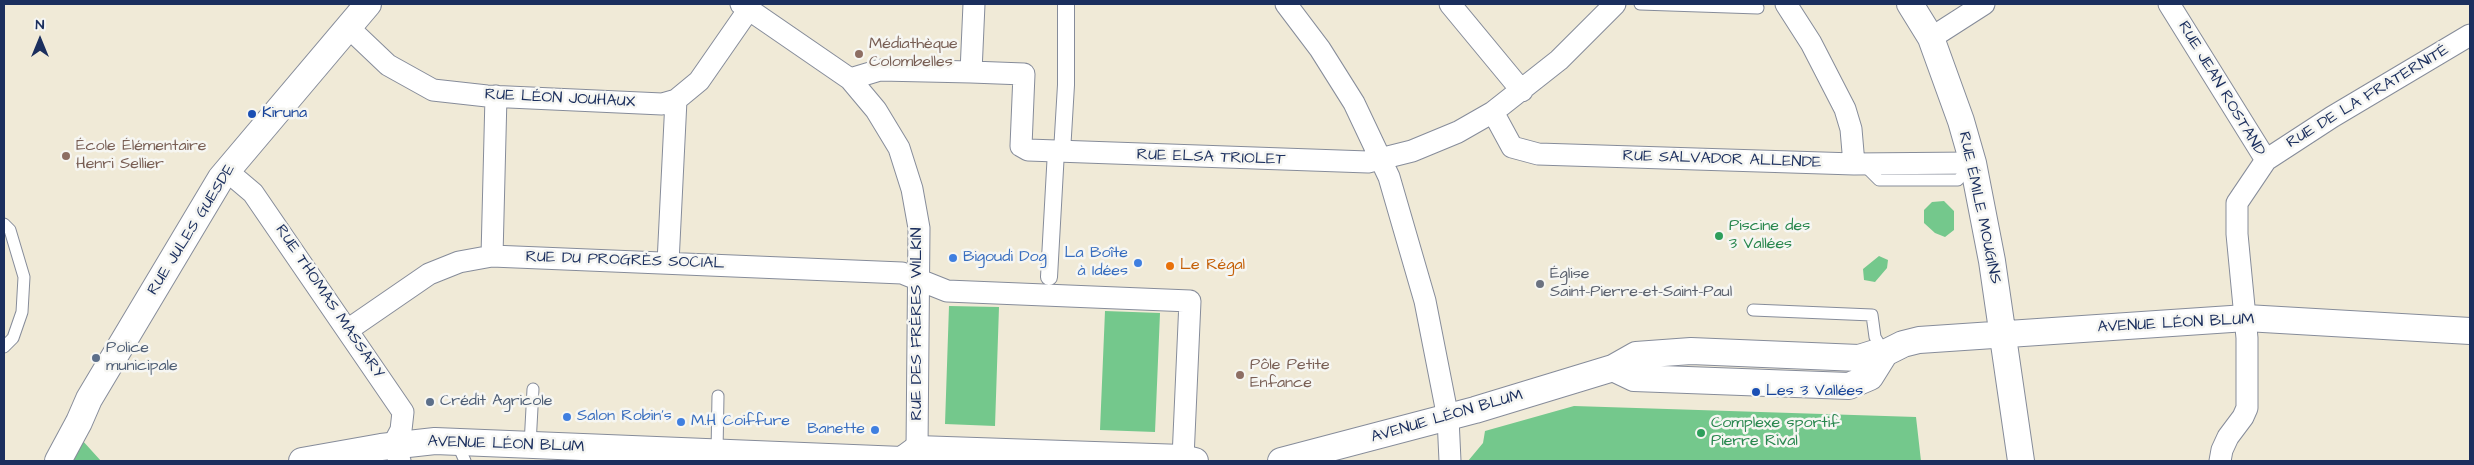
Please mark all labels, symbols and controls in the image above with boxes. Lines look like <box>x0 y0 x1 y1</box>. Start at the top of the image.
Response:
north arrow <box>15 15 65 65</box>
text: N <box>36 15 44 35</box>
street label: RUE JEAN ROSTAND <box>2173 18 2269 160</box>
place label: Médiathèque Colombelles <box>869 35 958 73</box>
street label: RUE DE LA FRATERNITÉ <box>2283 41 2453 153</box>
marker: Médiathèque Colombelles <box>853 48 865 60</box>
street label: RUE LÉON JOUHAUX <box>484 85 636 113</box>
place label: Kiruna <box>262 104 307 124</box>
marker: Kiruna <box>246 108 258 120</box>
street label: RUE ÉMILE MOUGINS <box>1953 130 2005 286</box>
place label: École Élémentaire Henri Sellier <box>76 137 206 175</box>
street label: RUE ELSA TRIOLET <box>1136 146 1286 170</box>
street label: RUE SALVADOR ALLENDE <box>1622 147 1822 173</box>
marker: École Élémentaire Henri Sellier <box>60 150 72 162</box>
street label: RUE JULES GUESDE <box>144 161 240 299</box>
place label: Piscine des 3 Vallées <box>1729 217 1810 255</box>
street label: RUE THOMAS MASSARY <box>270 222 388 382</box>
street label: RUE DES FRÈRES WILKIN <box>908 228 928 420</box>
marker: Piscine des 3 Vallées <box>1713 230 1725 242</box>
place label: La Boîte à Idées <box>1064 244 1128 282</box>
street label: RUE DU PROGRÈS SOCIAL <box>525 248 725 274</box>
place label: Bigoudi Dog <box>963 248 1047 268</box>
marker: Bigoudi Dog <box>947 252 959 264</box>
place label: Le Régal <box>1180 256 1245 276</box>
marker: La Boîte à Idées <box>1132 257 1144 269</box>
marker: Le Régal <box>1164 260 1176 272</box>
place label: Église Saint-Pierre-et-Saint-Paul <box>1550 265 1732 303</box>
marker: Église Saint-Pierre-et-Saint-Paul <box>1534 278 1546 290</box>
street label: AVENUE LÉON BLUM <box>2097 310 2255 338</box>
place label: Police municipale <box>106 339 178 377</box>
marker: Police municipale <box>90 352 102 364</box>
place label: Pôle Petite Enfance <box>1250 356 1330 394</box>
marker: Pôle Petite Enfance <box>1234 369 1246 381</box>
place label: Les 3 Vallées <box>1766 382 1863 402</box>
street label: AVENUE LÉON BLUM <box>1369 386 1525 448</box>
marker: Les 3 Vallées <box>1750 386 1762 398</box>
place label: Crédit Agricole <box>440 392 552 412</box>
marker: Crédit Agricole <box>424 396 436 408</box>
place label: Salon Robin's <box>577 407 672 427</box>
marker: Salon Robin's <box>561 411 573 423</box>
place label: M.H Coiffure <box>691 412 790 432</box>
place label: Complexe sportif Pierre Rival <box>1711 414 1840 452</box>
marker: M.H Coiffure <box>675 416 687 428</box>
place label: Banette <box>807 420 865 440</box>
marker: Banette <box>869 424 881 436</box>
marker: Complexe sportif Pierre Rival <box>1695 427 1707 439</box>
street label: AVENUE LÉON BLUM <box>427 433 585 457</box>

